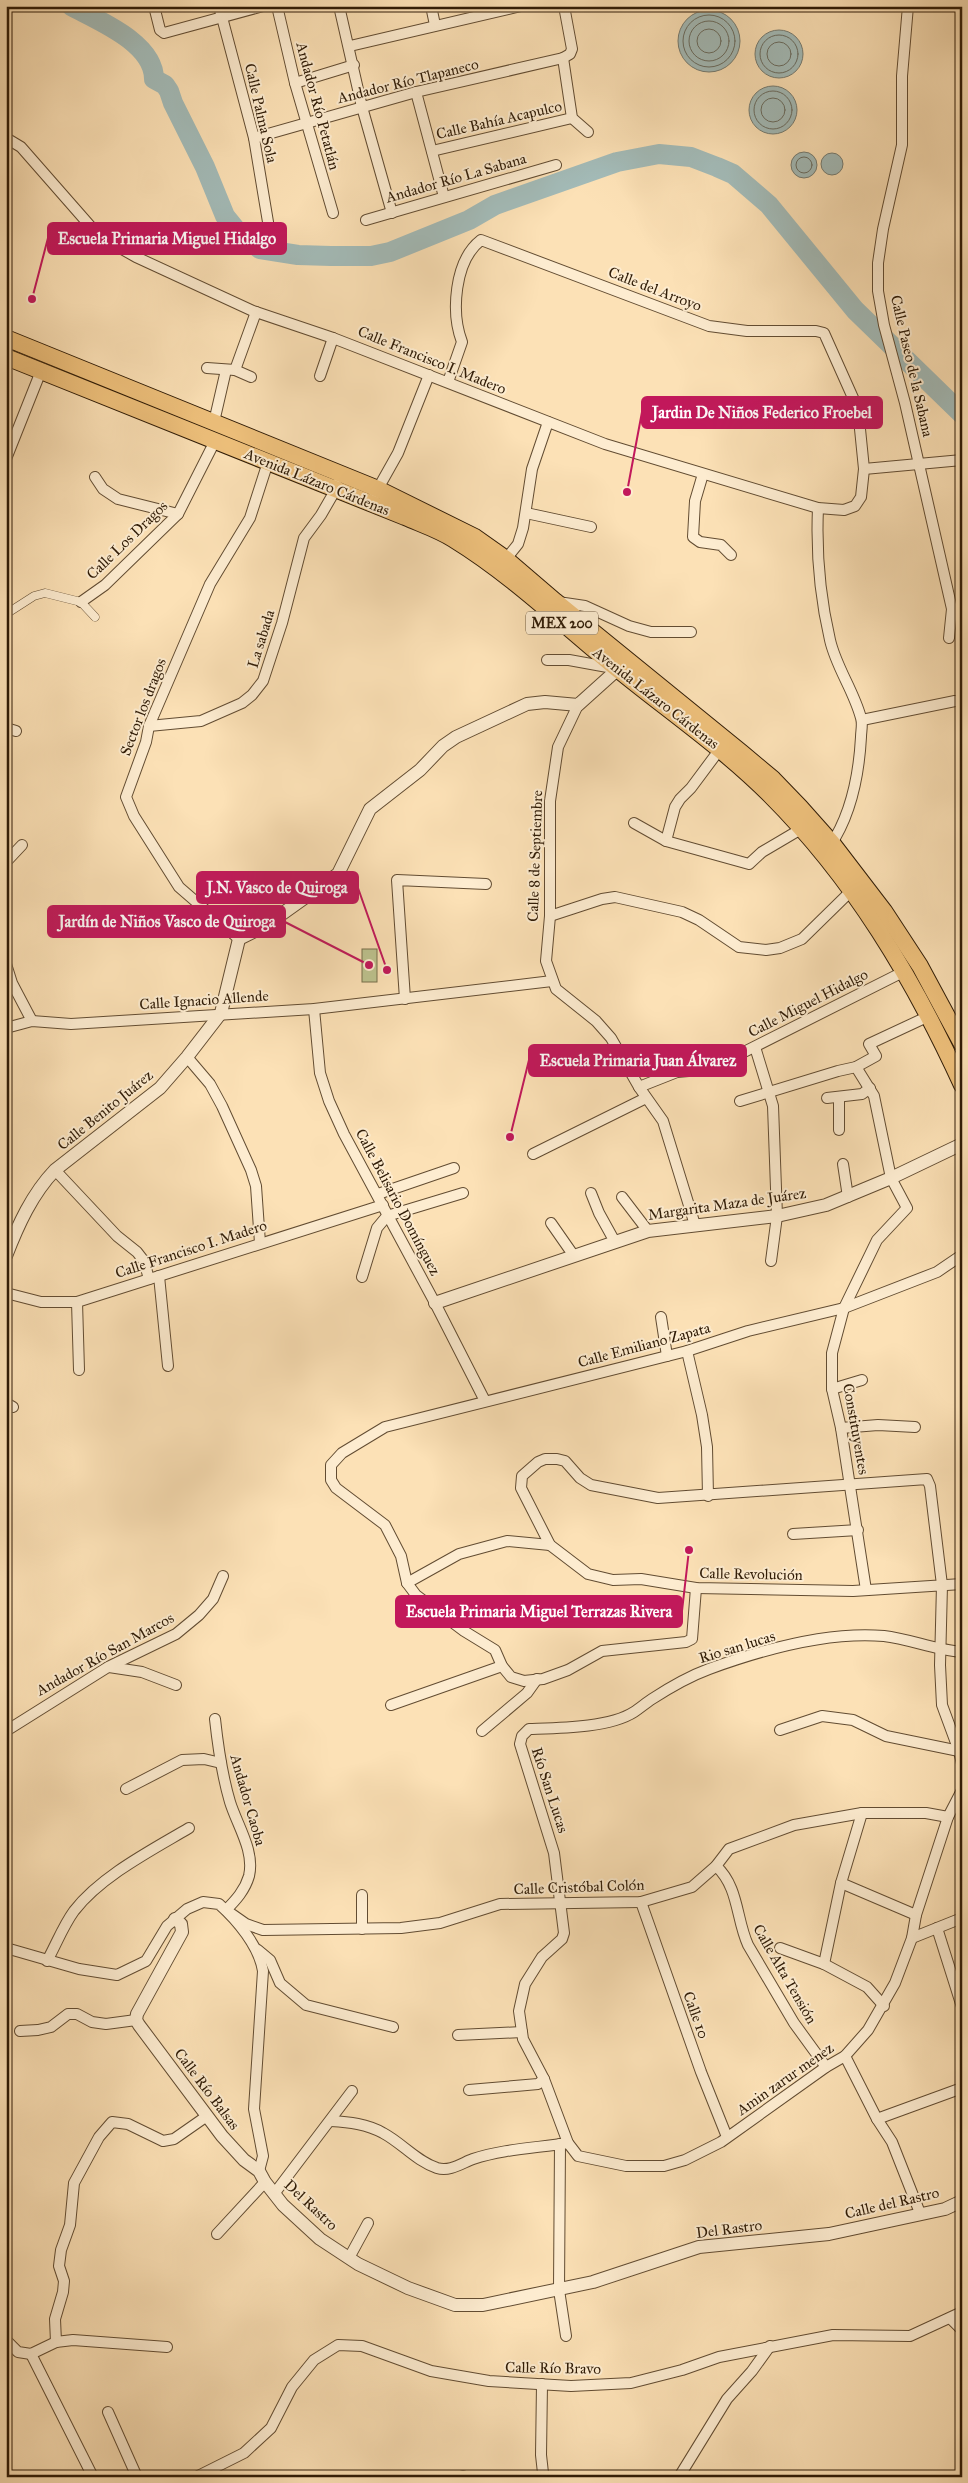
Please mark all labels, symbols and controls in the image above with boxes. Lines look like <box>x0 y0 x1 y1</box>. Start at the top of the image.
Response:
street label: Andador Río Petatlán <box>292 39 344 172</box>
street label: Andador Río Tlapaneco <box>335 55 481 107</box>
street label: Calle Palma Sola <box>241 61 281 165</box>
street label: Calle Bahía Acapulco <box>434 97 564 143</box>
street label: Andador Río La Sabana <box>383 149 529 207</box>
callout: Escuela Primaria Miguel Hidalgo <box>48 223 286 254</box>
text: Escuela Primaria Miguel Hidalgo <box>58 229 276 249</box>
street label: Calle del Arroyo <box>606 263 705 315</box>
street label: Calle Paseo de la Sabana <box>887 293 937 439</box>
street label: Calle Francisco I. Madero <box>355 322 509 398</box>
callout: Jardin De Niños Federico Froebel <box>642 397 882 428</box>
text: Jardin De Niños Federico Froebel <box>650 403 873 423</box>
street label: Avenida Lázaro Cárdenas <box>241 444 392 519</box>
street label: Calle Los Dragos <box>83 497 171 583</box>
street label: La sabada <box>244 607 279 670</box>
road number: MEX 200 <box>526 612 598 634</box>
street label: Avenida Lázaro Cárdenas <box>589 643 723 753</box>
street label: Sector los dragos <box>116 656 170 758</box>
street label: Calle 8 de Septiembre <box>524 790 546 922</box>
callout: J.N. Vasco de Quiroga <box>197 872 358 903</box>
text: J.N. Vasco de Quiroga <box>205 878 349 898</box>
callout: Jardín de Niños Vasco de Quiroga <box>48 906 285 937</box>
text: Jardín de Niños Vasco de Quiroga <box>56 912 277 932</box>
street label: Calle Miguel Hidalgo <box>745 965 871 1041</box>
street label: Calle Ignacio Allende <box>139 987 269 1013</box>
callout: Escuela Primaria Juan Álvarez <box>529 1045 746 1076</box>
text: Escuela Primaria Juan Álvarez <box>540 1049 737 1071</box>
street label: Calle Benito Juárez <box>54 1066 157 1155</box>
street label: Calle Belisario Domínguez <box>352 1126 444 1278</box>
street label: Margarita Maza de Juárez <box>647 1184 807 1225</box>
street label: Calle Francisco I. Madero <box>113 1216 269 1282</box>
street label: Calle Emiliano Zapata <box>576 1318 713 1371</box>
street label: Constituyentes <box>839 1382 873 1476</box>
street label: Calle Revolución <box>699 1564 803 1584</box>
callout: Escuela Primaria Miguel Terrazas Rivera <box>396 1596 682 1627</box>
text: Escuela Primaria Miguel Terrazas Rivera <box>406 1602 673 1622</box>
street label: Andador Río San Marcos <box>32 1609 177 1700</box>
street label: Rio san lucas <box>697 1627 777 1667</box>
street label: Río San Lucas <box>528 1745 572 1835</box>
street label: Andador Caoba <box>226 1751 270 1848</box>
street label: Calle Cristóbal Colón <box>513 1876 645 1898</box>
street label: Calle Alta Tensión <box>749 1921 821 2027</box>
street label: Calle 10 <box>679 1989 713 2041</box>
street label: Amin zarur menez <box>732 2039 837 2120</box>
street label: Calle Río Balsas <box>171 2045 243 2133</box>
street label: Del Rastro <box>281 2176 342 2234</box>
street label: Calle del Rastro <box>843 2183 941 2223</box>
street label: Del Rastro <box>695 2216 763 2242</box>
street label: Calle Río Bravo <box>505 2358 601 2378</box>

